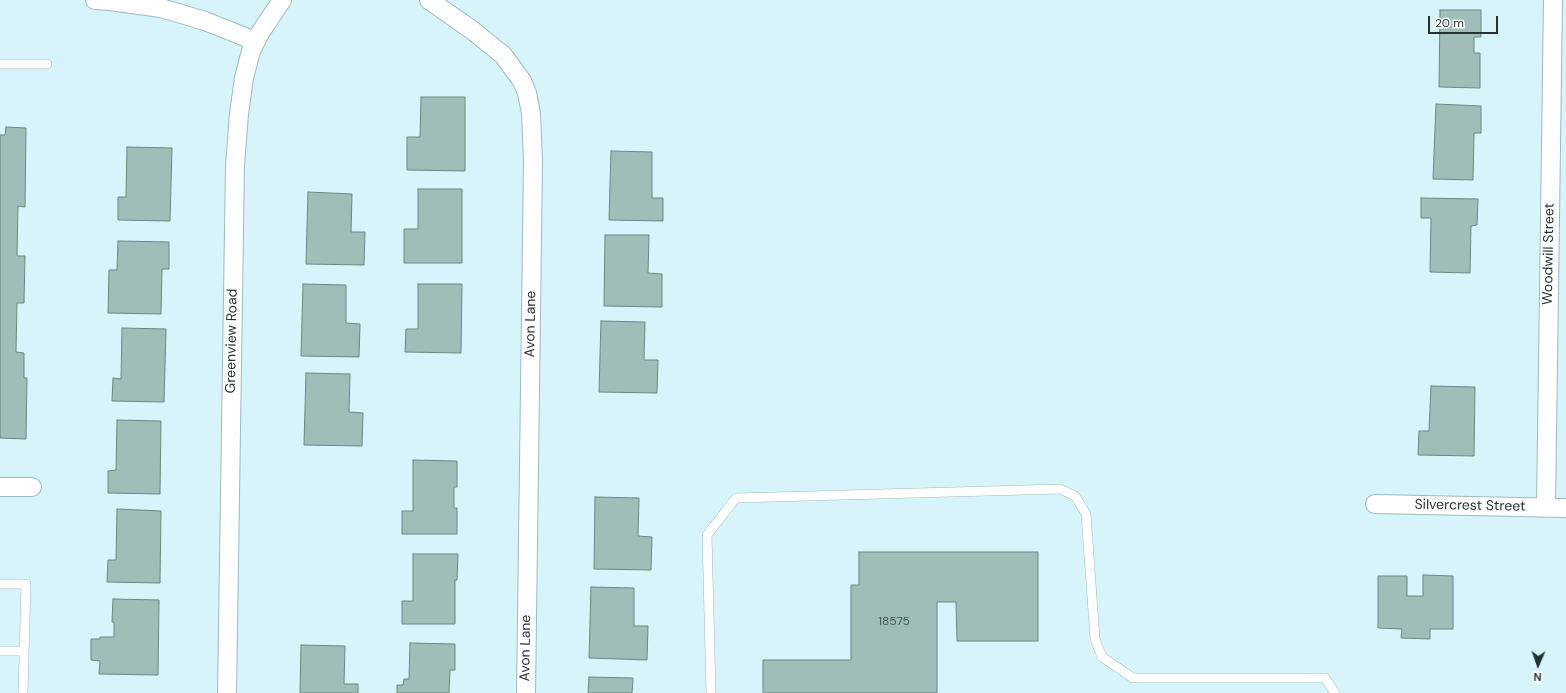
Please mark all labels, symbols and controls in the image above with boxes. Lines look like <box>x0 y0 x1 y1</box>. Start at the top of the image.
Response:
scale bar <box>1430 8 1500 34</box>
text: 20 m <box>1435 15 1464 31</box>
street label: Woodwill Street <box>1540 203 1558 305</box>
street label: Greenview Road <box>223 288 241 394</box>
street label: Avon Lane <box>522 291 540 357</box>
street label: Silvercrest Street <box>1414 497 1526 515</box>
street label: Avon Lane <box>517 615 535 681</box>
house number: 18575 <box>878 615 910 629</box>
north arrow <box>1518 645 1558 685</box>
text: N <box>1533 670 1542 684</box>

